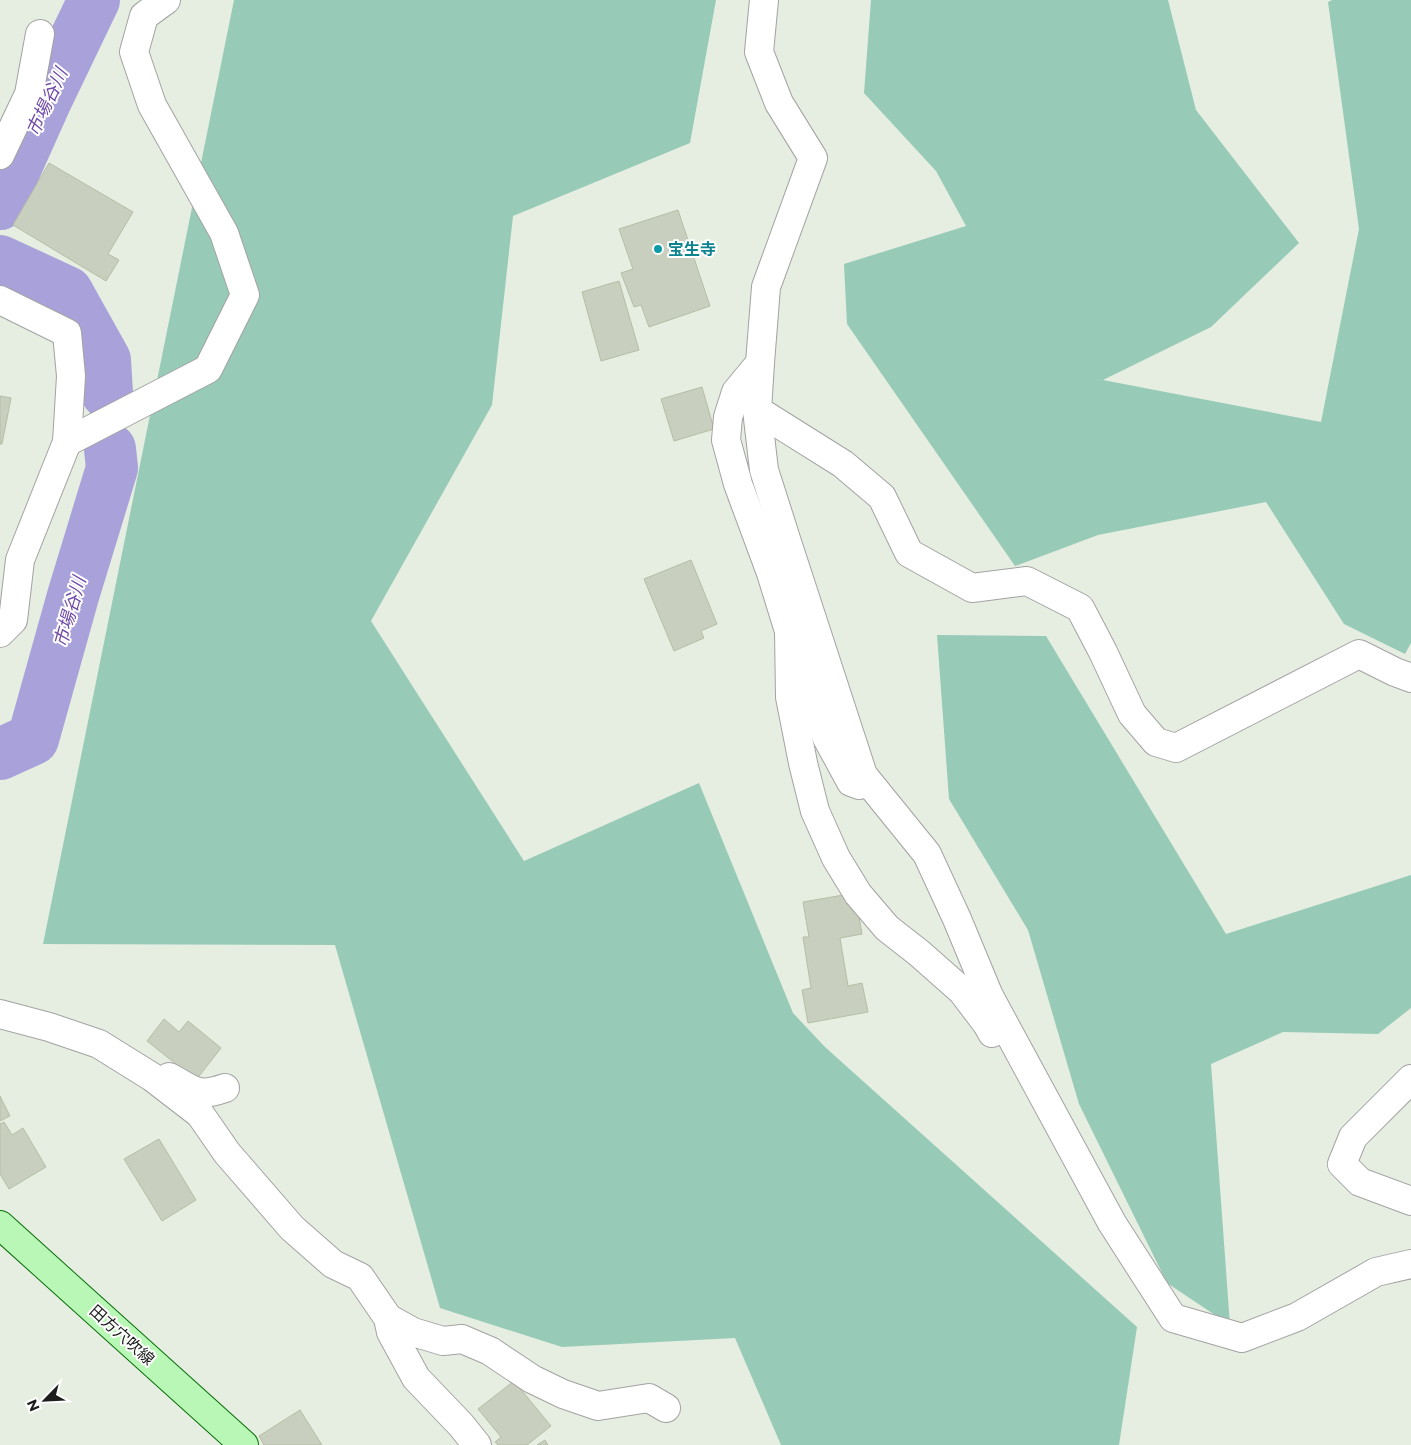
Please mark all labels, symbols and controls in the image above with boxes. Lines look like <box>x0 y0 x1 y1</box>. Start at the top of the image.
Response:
water label: 市場谷川 <box>22 63 73 139</box>
place label: 宝生寺 <box>668 240 716 259</box>
marker: 宝生寺 <box>652 243 664 255</box>
water label: 市場谷川 <box>50 572 91 650</box>
street label: 田方穴吹線 <box>86 1301 158 1369</box>
north arrow <box>20 1375 70 1425</box>
text: N <box>23 1396 44 1414</box>

